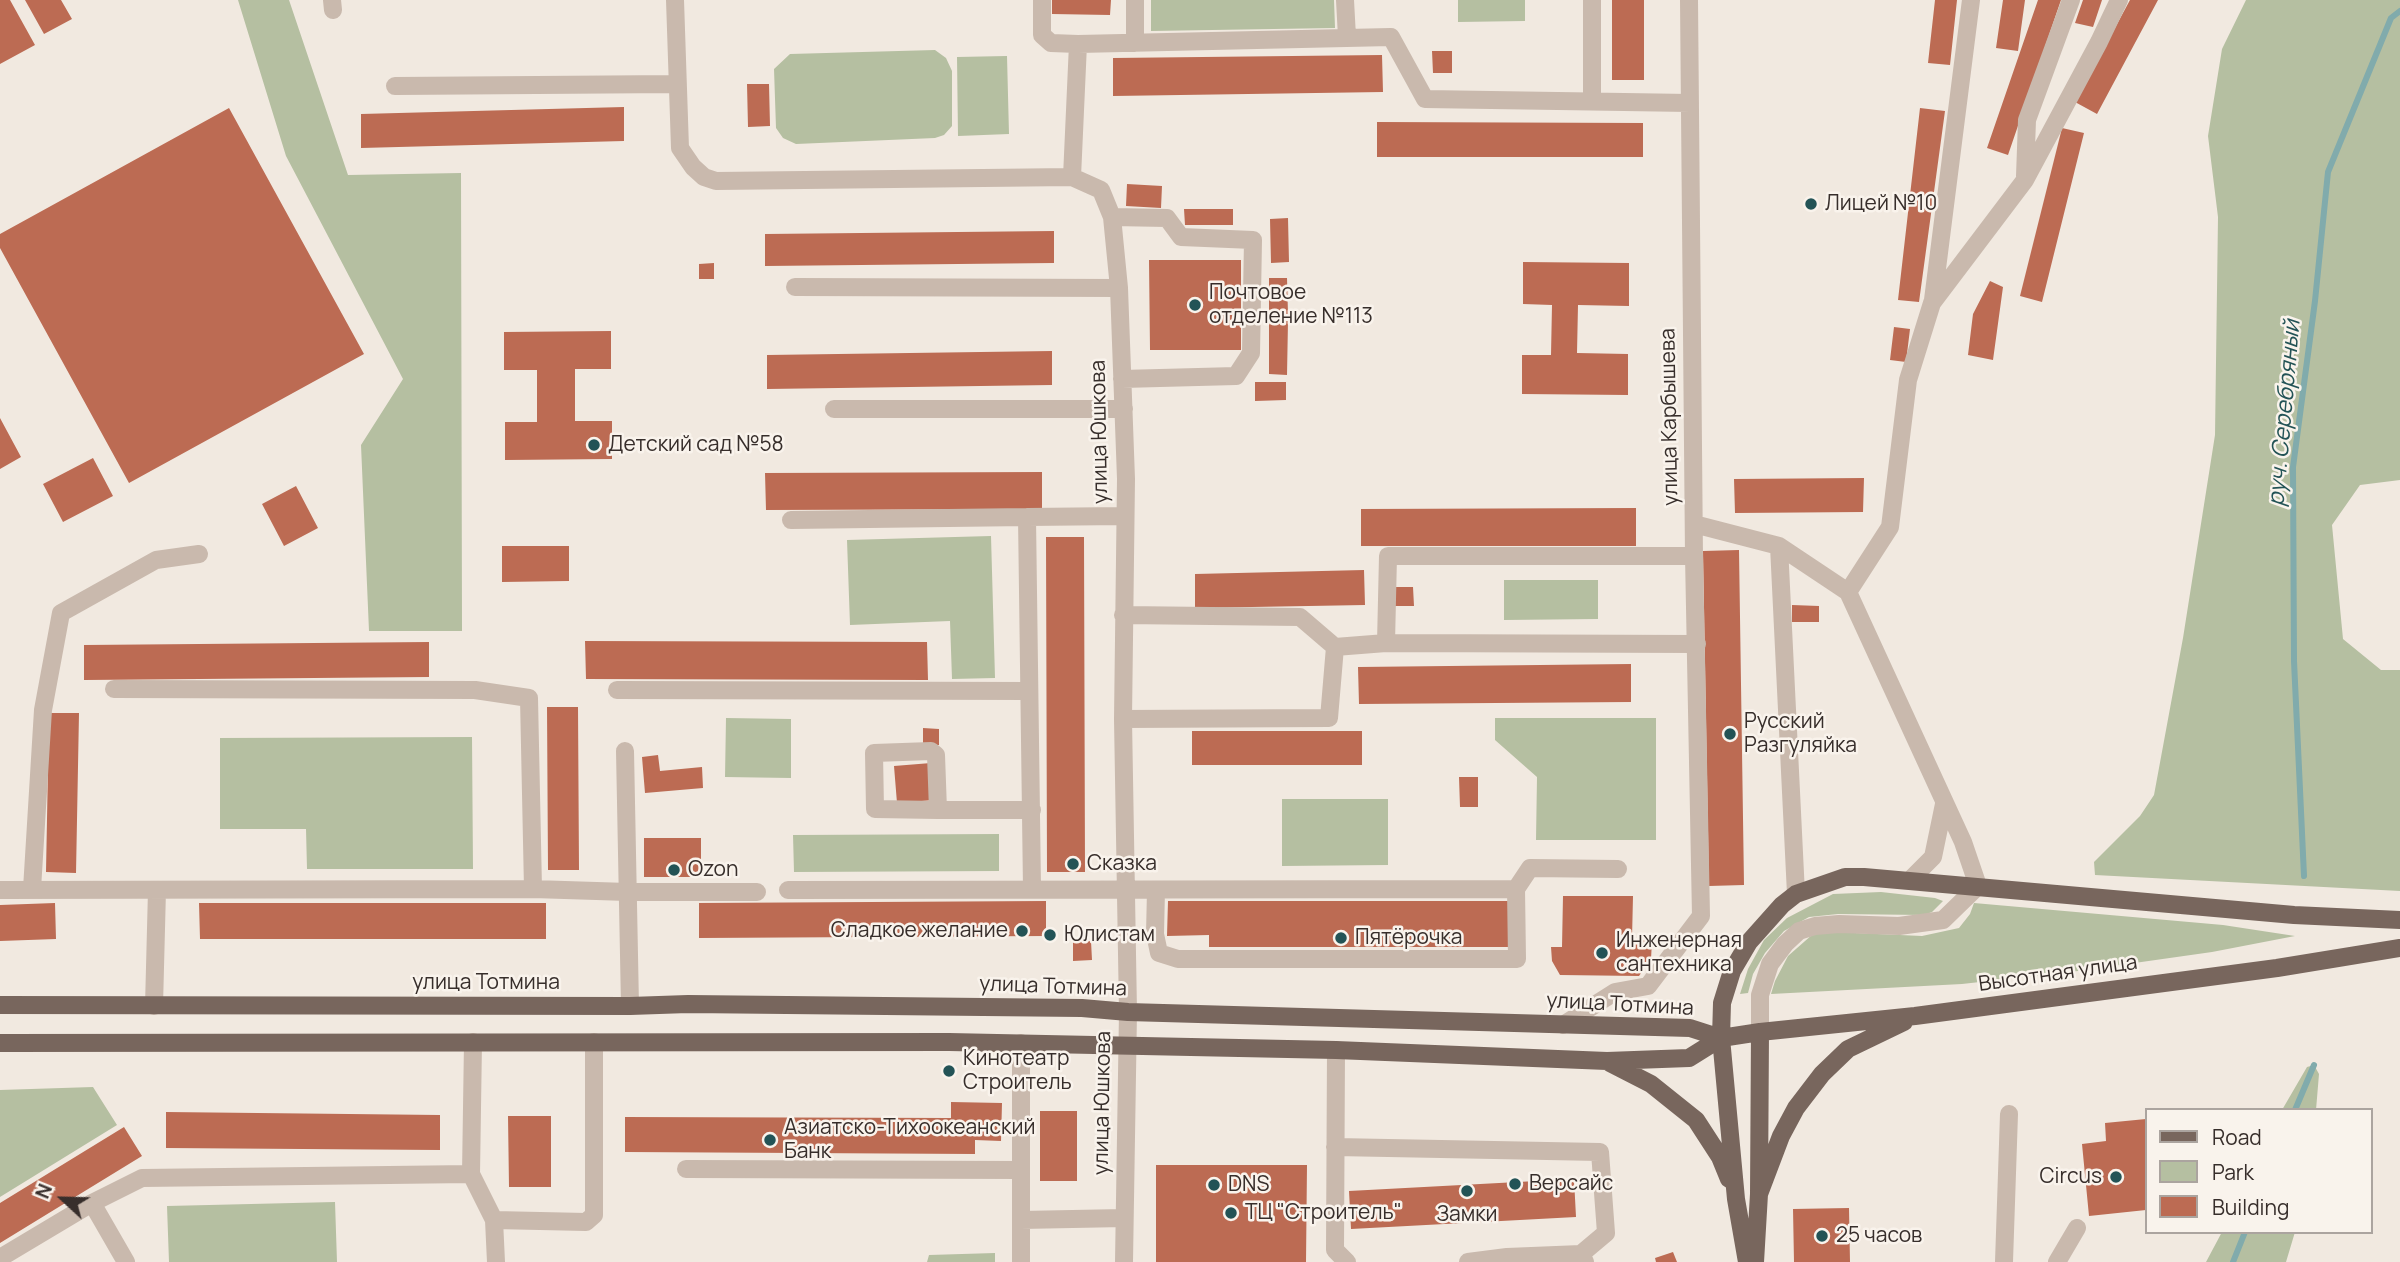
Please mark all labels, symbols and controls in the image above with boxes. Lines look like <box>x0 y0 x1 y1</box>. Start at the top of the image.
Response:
place label: Лицей №10 <box>1825 191 1937 217</box>
marker: Лицей №10 <box>1803 196 1819 212</box>
place label: Почтовое отделение №113 <box>1209 280 1373 330</box>
marker: Почтовое отделение №113 <box>1187 297 1203 313</box>
water label: руч. Серебряный <box>2263 319 2307 507</box>
street label: улица Карбышева <box>1656 328 1684 506</box>
street label: улица Юшкова <box>1086 360 1114 504</box>
place label: Детский сад №58 <box>608 432 784 458</box>
marker: Детский сад №58 <box>586 437 602 453</box>
place label: Русский Разгуляйка <box>1744 709 1857 759</box>
marker: Русский Разгуляйка <box>1722 726 1738 742</box>
place label: Сказка <box>1087 851 1157 877</box>
marker: Сказка <box>1065 856 1081 872</box>
place label: Ozon <box>688 857 738 883</box>
marker: Ozon <box>666 862 682 878</box>
place label: Сладкое желание <box>831 918 1008 944</box>
place label: Юлистам <box>1064 922 1155 948</box>
marker: Сладкое желание <box>1014 923 1030 939</box>
place label: Пятёрочка <box>1355 925 1462 951</box>
marker: Юлистам <box>1042 927 1058 943</box>
place label: Инженерная сантехника <box>1616 928 1742 978</box>
marker: Пятёрочка <box>1333 930 1349 946</box>
marker: Инженерная сантехника <box>1594 945 1610 961</box>
street label: Высотная улица <box>1977 950 2139 998</box>
street label: улица Тотмина <box>412 970 560 996</box>
street label: улица Тотмина <box>979 972 1127 1002</box>
street label: улица Тотмина <box>1546 989 1694 1021</box>
street label: улица Юшкова <box>1089 1031 1117 1175</box>
place label: Кинотеатр Строитель <box>963 1046 1072 1096</box>
marker: Кинотеатр Строитель <box>941 1063 957 1079</box>
legend <box>2144 1108 2372 1234</box>
place label: Азиатско-Тихоокеанский Банк <box>784 1115 1035 1165</box>
text: Road <box>2212 1123 2262 1151</box>
marker: Азиатско-Тихоокеанский Банк <box>762 1132 778 1148</box>
text: Park <box>2212 1158 2254 1186</box>
north arrow <box>28 1164 98 1234</box>
place label: Circus <box>2040 1164 2102 1190</box>
marker: Circus <box>2108 1169 2124 1185</box>
place label: Версайс <box>1529 1171 1613 1197</box>
place label: DNS <box>1228 1172 1269 1198</box>
marker: Версайс <box>1507 1176 1523 1192</box>
marker: DNS <box>1206 1177 1222 1193</box>
text: N <box>29 1180 58 1202</box>
marker: Замки <box>1459 1183 1475 1199</box>
text: Building <box>2212 1193 2289 1221</box>
place label: ТЦ "Строитель" <box>1245 1200 1402 1226</box>
place label: Замки <box>1436 1202 1498 1228</box>
marker: ТЦ "Строитель" <box>1223 1205 1239 1221</box>
place label: 25 часов <box>1836 1223 1922 1249</box>
marker: 25 часов <box>1814 1228 1830 1244</box>

